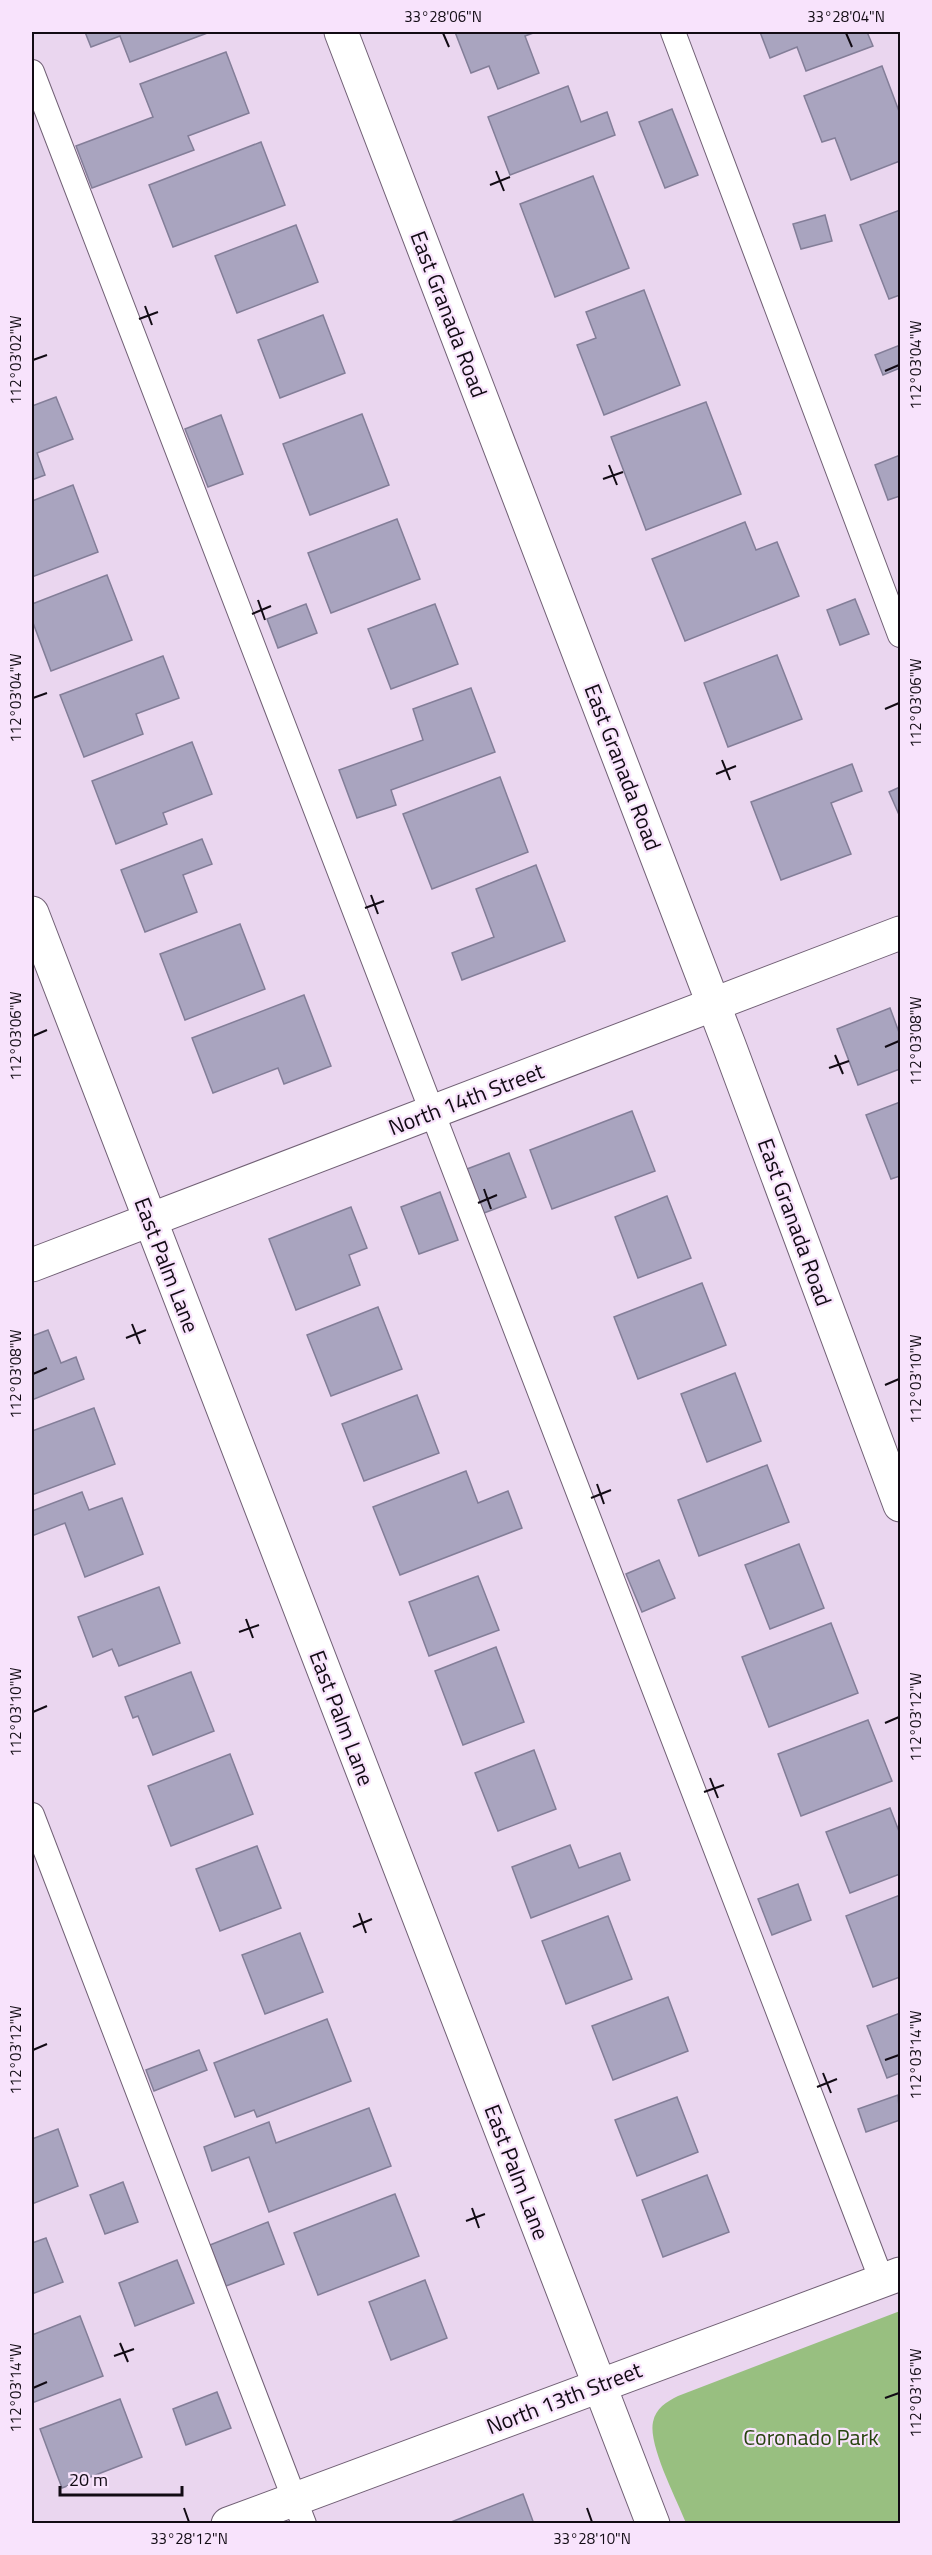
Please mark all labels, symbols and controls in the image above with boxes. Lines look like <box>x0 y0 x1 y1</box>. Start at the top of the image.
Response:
text: 33°28'06"N <box>404 5 482 28</box>
text: 33°28'04"N <box>807 5 885 28</box>
street label: East Granada Road <box>402 226 496 402</box>
text: 112°03'02"W <box>4 315 27 405</box>
text: 112°03'04"W <box>904 320 927 410</box>
text: 112°03'04"W <box>4 653 27 743</box>
text: 112°03'06"W <box>904 658 927 748</box>
street label: East Granada Road <box>576 679 670 855</box>
text: 112°03'06"W <box>4 991 27 1081</box>
text: 112°03'08"W <box>904 996 927 1086</box>
street label: North 14th Street <box>383 1054 549 1144</box>
street label: East Granada Road <box>749 1133 841 1311</box>
street label: East Palm Lane <box>126 1192 208 1338</box>
text: 112°03'08"W <box>4 1329 27 1419</box>
text: 112°03'10"W <box>904 1334 927 1424</box>
street label: East Palm Lane <box>301 1645 383 1791</box>
text: 112°03'10"W <box>4 1667 27 1757</box>
text: 112°03'12"W <box>904 1672 927 1762</box>
text: 112°03'12"W <box>4 2005 27 2095</box>
text: 112°03'14"W <box>904 2010 927 2100</box>
street label: East Palm Lane <box>476 2099 558 2245</box>
text: 112°03'14"W <box>4 2343 27 2433</box>
text: 112°03'16"W <box>904 2348 927 2438</box>
street label: North 13th Street <box>481 2353 647 2443</box>
park label: Coronado Park <box>743 2420 879 2454</box>
scale bar <box>60 2459 182 2497</box>
text: 20 m <box>69 2466 108 2493</box>
text: 33°28'12"N <box>150 2527 228 2550</box>
text: 33°28'10"N <box>553 2527 631 2550</box>

